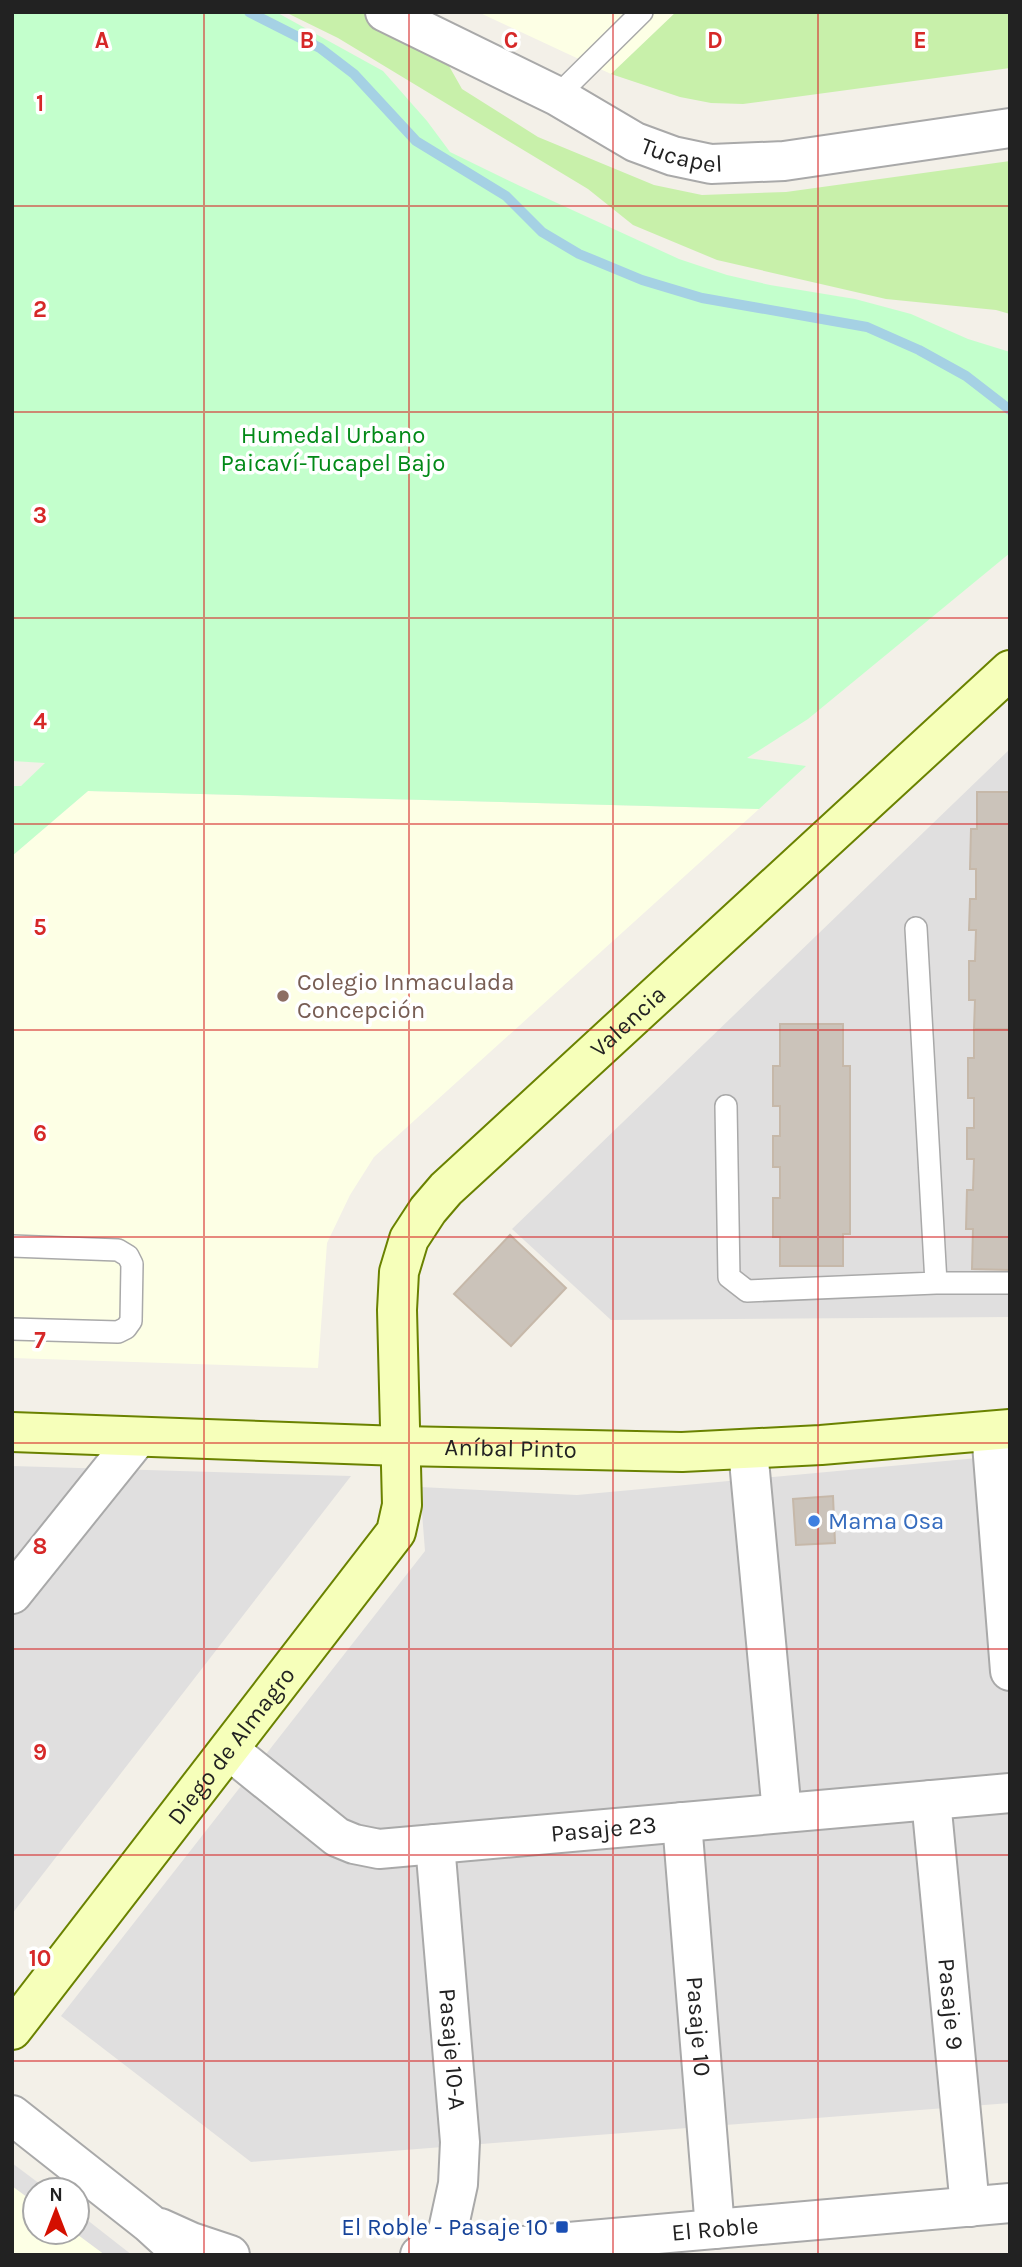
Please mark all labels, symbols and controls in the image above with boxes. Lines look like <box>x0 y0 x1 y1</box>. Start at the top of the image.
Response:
text: A <box>95 27 109 54</box>
text: B <box>300 27 314 54</box>
text: C <box>504 27 518 54</box>
text: D <box>707 27 723 54</box>
text: E <box>913 27 927 54</box>
text: 1 <box>36 90 44 117</box>
street label: Tucapel <box>637 131 723 179</box>
text: 2 <box>33 296 47 323</box>
park label: Humedal Urbano Paicaví-Tucapel Bajo <box>221 421 445 477</box>
text: 3 <box>33 502 47 529</box>
text: 4 <box>33 708 47 735</box>
text: 5 <box>33 914 47 941</box>
place label: Colegio Inmaculada Concepción <box>297 968 515 1024</box>
street label: Valencia <box>585 980 672 1063</box>
marker: Colegio Inmaculada Concepción <box>275 988 291 1004</box>
text: 6 <box>33 1120 47 1147</box>
text: 7 <box>34 1327 46 1354</box>
street label: Aníbal Pinto <box>444 1433 577 1464</box>
place label: Mama Osa <box>828 1507 944 1535</box>
marker: Mama Osa <box>806 1513 822 1529</box>
text: 8 <box>33 1533 47 1560</box>
street label: Diego de Almagro <box>162 1661 301 1830</box>
text: 9 <box>33 1739 47 1766</box>
street label: Pasaje 23 <box>550 1810 658 1848</box>
text: 10 <box>29 1945 51 1972</box>
street label: Pasaje 9 <box>932 1957 969 2051</box>
street label: Pasaje 10 <box>681 1975 717 2077</box>
street label: Pasaje 10-A <box>433 1987 471 2112</box>
north arrow <box>21 2176 91 2246</box>
text: N <box>49 2184 63 2206</box>
street label: El Roble <box>670 2211 759 2247</box>
place label: El Roble - Pasaje 10 <box>341 2213 548 2241</box>
marker: El Roble - Pasaje 10 <box>554 2219 570 2235</box>

